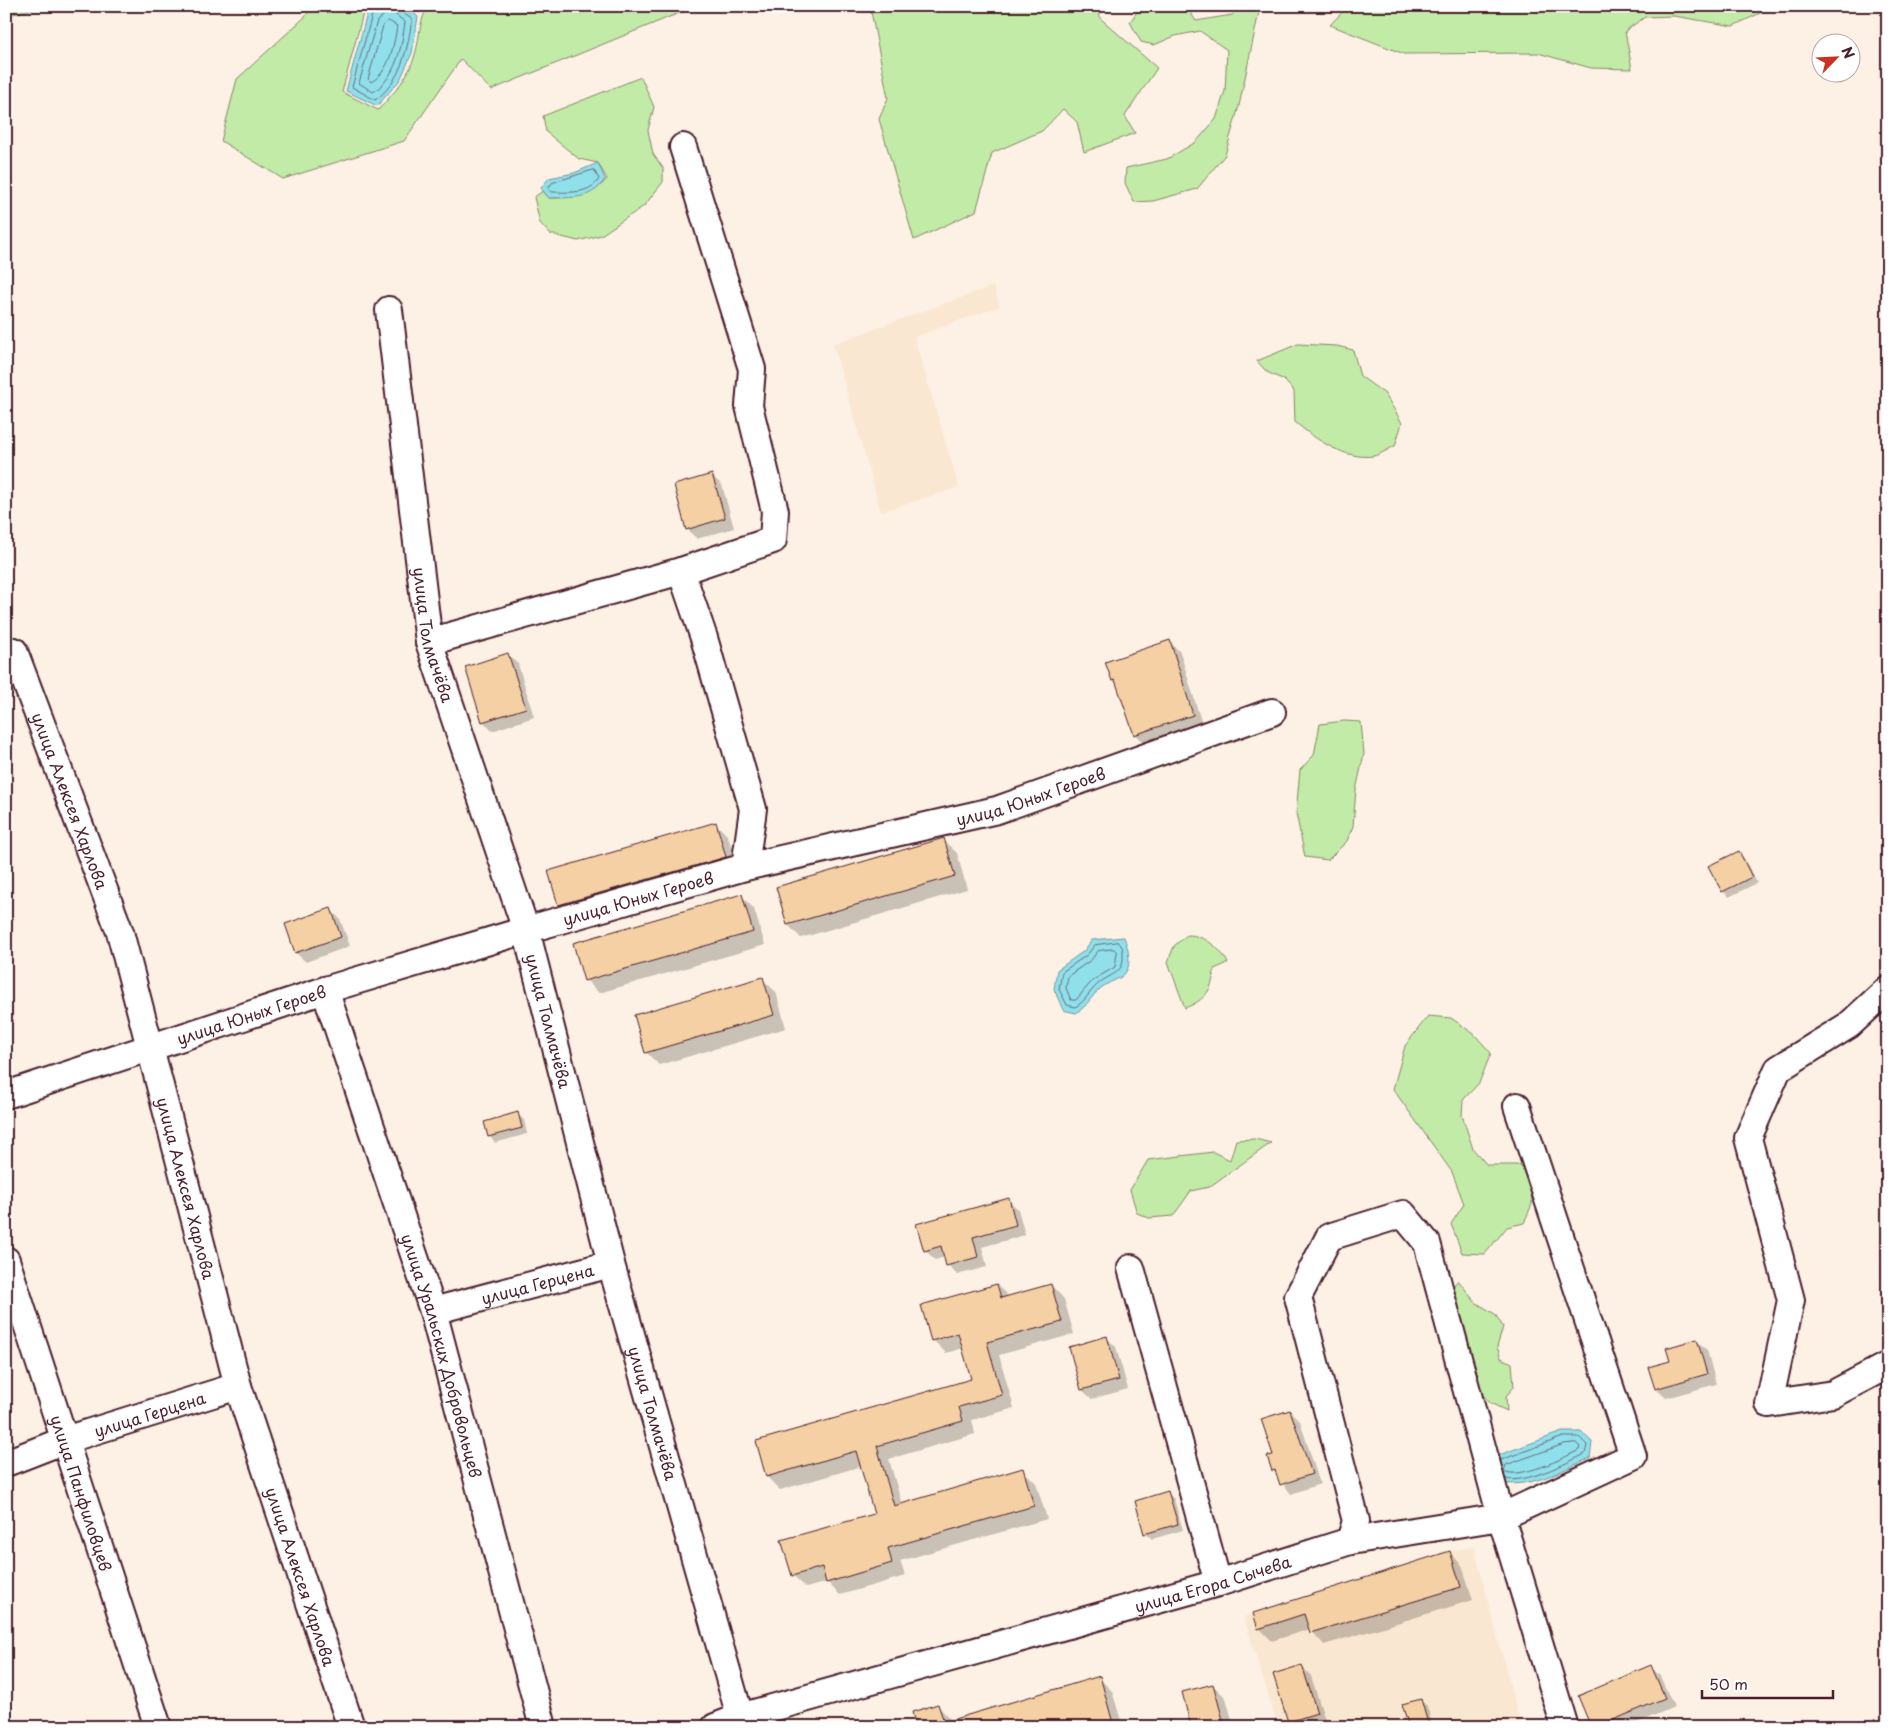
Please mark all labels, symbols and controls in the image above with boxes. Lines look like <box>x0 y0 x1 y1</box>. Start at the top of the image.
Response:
north arrow <box>1812 32 1862 82</box>
text: N <box>1836 43 1860 62</box>
street label: улица Толмачёва <box>408 566 460 705</box>
street label: улица Алексея Харлова <box>26 709 115 893</box>
street label: улица Юных Героев <box>954 760 1108 831</box>
street label: улица Юных Героев <box>560 865 716 931</box>
street label: улица Толмачёва <box>520 951 578 1091</box>
street label: улица Юных Героев <box>173 979 329 1050</box>
street label: улица Алексея Харлова <box>151 1095 222 1282</box>
street label: улица Уральских Добровольцев <box>396 1230 489 1480</box>
street label: улица Герцена <box>478 1257 596 1310</box>
street label: улица Толмачёва <box>623 1343 684 1483</box>
street label: улица Герцена <box>91 1385 208 1442</box>
street label: улица Панфиловцев <box>45 1412 118 1574</box>
street label: улица Алексея Харлова <box>260 1484 342 1669</box>
street label: улица Егора Сычева <box>1132 1549 1294 1618</box>
scale bar <box>1702 1668 1833 1700</box>
text: 50 m <box>1709 1672 1748 1695</box>

